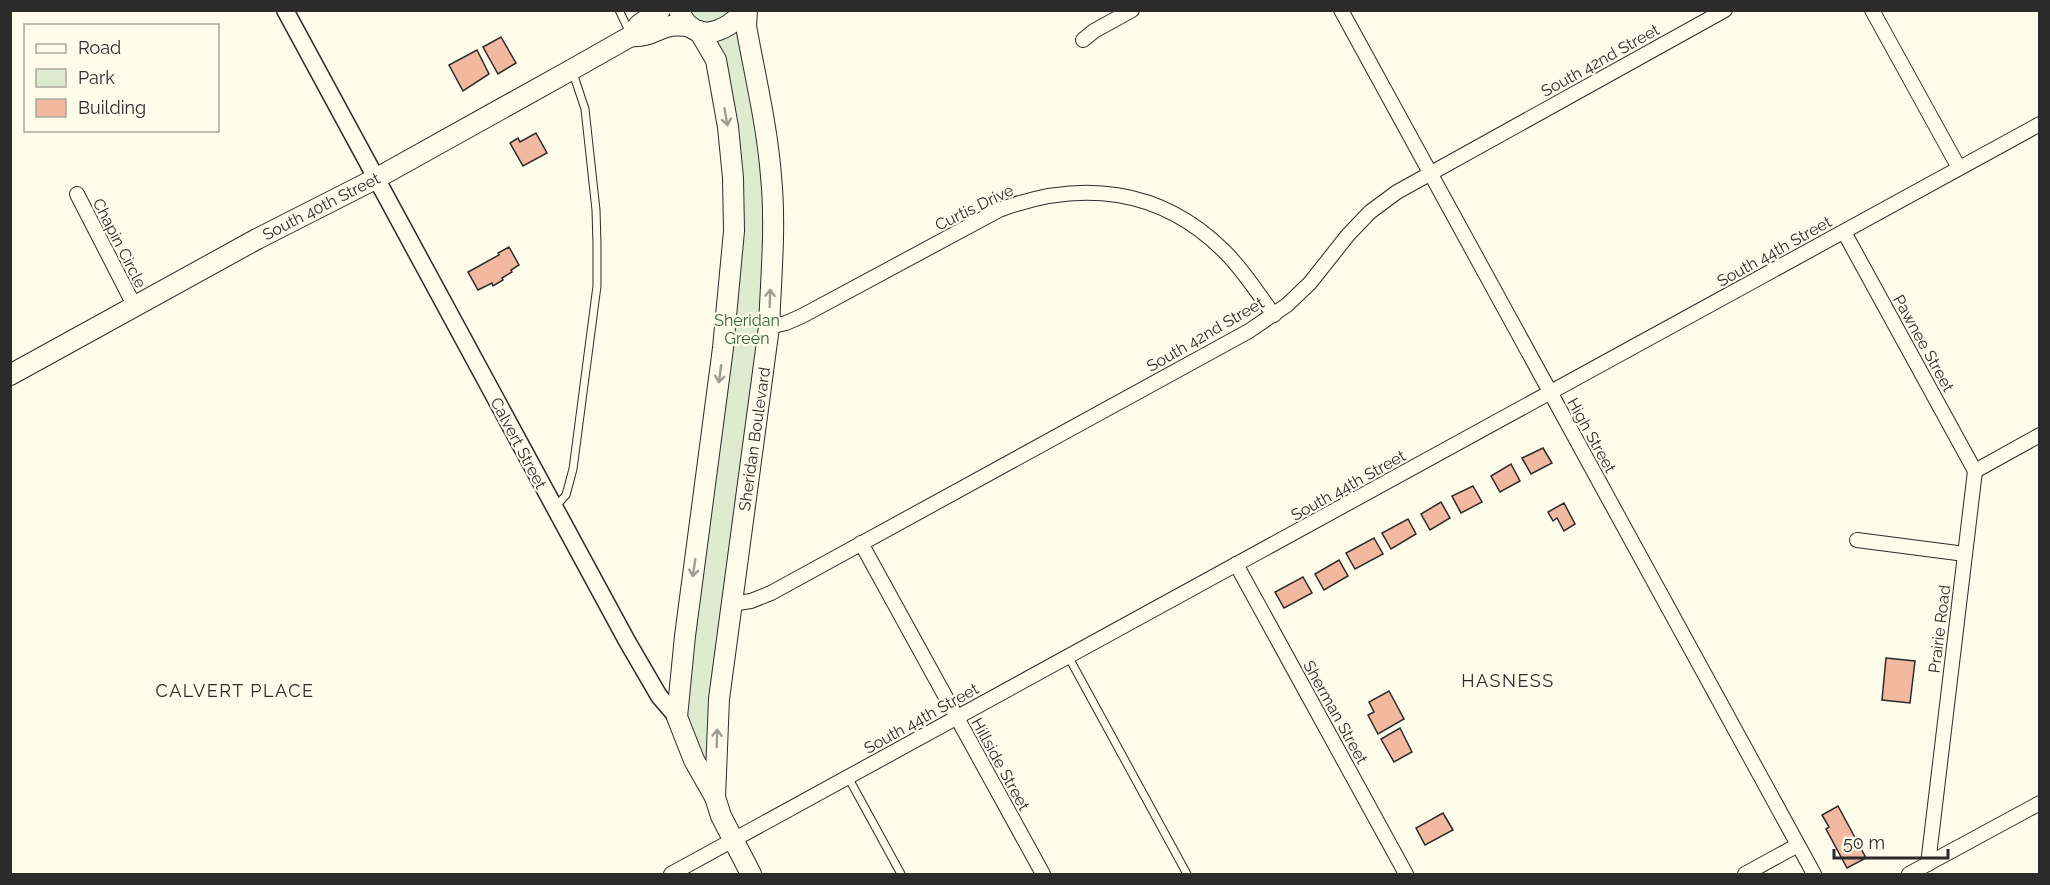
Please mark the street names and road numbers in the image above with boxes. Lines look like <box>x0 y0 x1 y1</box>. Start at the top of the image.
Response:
street label: South 42nd Street <box>1538 20 1663 101</box>
street label: South 40th Street <box>259 168 384 244</box>
street label: Curtis Drive <box>932 180 1017 235</box>
street label: Chapin Circle <box>89 195 150 291</box>
street label: South 44th Street <box>1714 212 1835 291</box>
street label: Pawnee Street <box>1889 291 1958 396</box>
street label: South 42nd Street <box>1143 293 1268 376</box>
street label: Sheridan Boulevard <box>735 366 774 512</box>
street label: Calvert Street <box>487 394 551 493</box>
street label: High Street <box>1563 394 1620 477</box>
street label: South 44th Street <box>1288 446 1409 525</box>
street label: Prairie Road <box>1925 584 1954 674</box>
street label: Sherman Street <box>1299 657 1372 768</box>
street label: South 44th Street <box>861 679 982 758</box>
street label: Hillside Street <box>967 715 1034 814</box>

